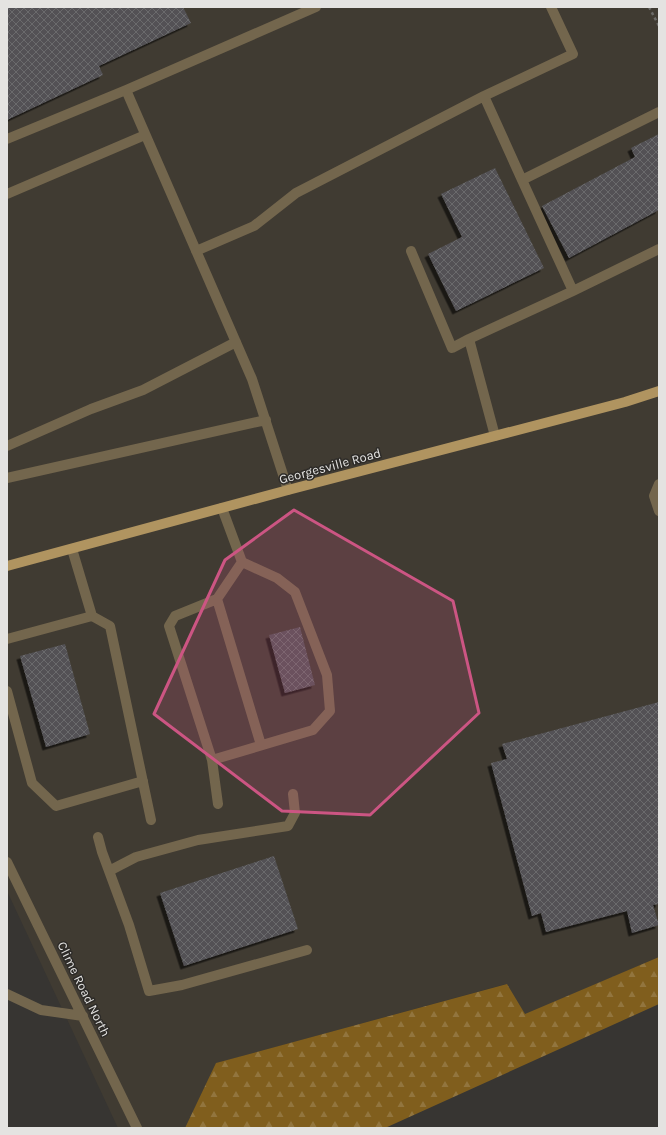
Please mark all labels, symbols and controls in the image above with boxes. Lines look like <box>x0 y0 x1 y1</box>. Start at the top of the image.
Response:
street label: Georgesville Road <box>277 445 383 487</box>
street label: Clime Road North <box>54 939 114 1039</box>

